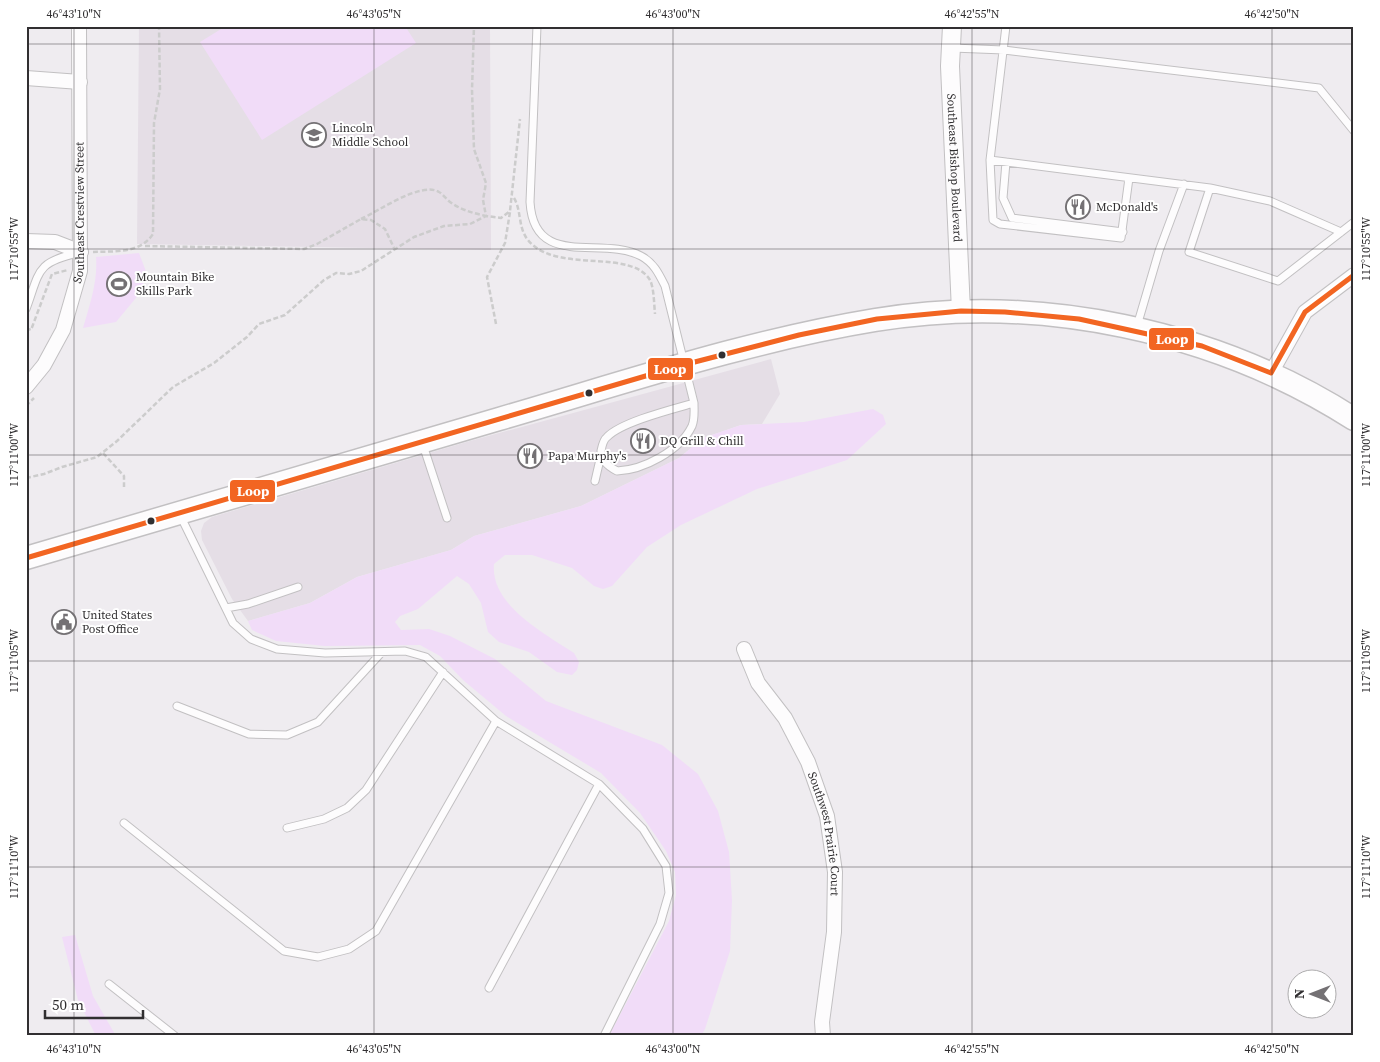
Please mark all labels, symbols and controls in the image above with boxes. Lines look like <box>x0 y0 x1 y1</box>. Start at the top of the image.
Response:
text: 46°43'10"N <box>46 6 102 22</box>
text: 46°43'05"N <box>346 6 402 22</box>
text: 46°43'00"N <box>645 6 701 22</box>
text: 46°42'55"N <box>944 6 1000 22</box>
text: 46°42'50"N <box>1244 6 1300 22</box>
street label: Southeast Bishop Boulevard <box>943 93 966 243</box>
place label: Lincoln Middle School <box>332 120 409 150</box>
school or university icon: Lincoln Middle School <box>301 122 327 148</box>
street label: Southeast Crestview Street <box>69 142 88 285</box>
restaurant icon: McDonald's <box>1065 194 1091 220</box>
place label: McDonald's <box>1096 199 1158 215</box>
text: 117°10'55"W <box>6 217 22 281</box>
text: 117°10'55"W <box>1358 217 1374 281</box>
place label: Mountain Bike Skills Park <box>136 269 214 299</box>
sports icon: Mountain Bike Skills Park <box>106 271 132 297</box>
line badge: Loop <box>1148 327 1195 351</box>
text: Loop <box>1156 329 1189 349</box>
unlabelled marker <box>717 350 727 360</box>
line badge: Loop <box>647 357 694 381</box>
text: Loop <box>654 359 687 379</box>
unlabelled marker <box>584 388 594 398</box>
text: 117°11'00"W <box>6 423 22 487</box>
text: 117°11'00"W <box>1358 423 1374 487</box>
restaurant icon: DQ Grill & Chill <box>630 428 656 454</box>
place label: DQ Grill & Chill <box>660 433 744 449</box>
restaurant icon: Papa Murphy's <box>517 443 543 469</box>
place label: Papa Murphy's <box>548 448 626 464</box>
line badge: Loop <box>229 479 276 503</box>
text: Loop <box>237 481 270 501</box>
unlabelled marker <box>146 516 156 526</box>
place label: United States Post Office <box>82 607 152 637</box>
public building icon: United States Post Office <box>51 609 77 635</box>
text: 117°11'05"W <box>6 629 22 693</box>
text: 117°11'05"W <box>1358 629 1374 693</box>
street label: Southwest Prairie Court <box>804 770 843 896</box>
text: 117°11'10"W <box>6 835 22 899</box>
text: 117°11'10"W <box>1358 835 1374 899</box>
north arrow <box>1288 970 1338 1020</box>
scale bar <box>45 987 142 1019</box>
text: N <box>1289 989 1309 999</box>
text: 50 m <box>52 994 84 1015</box>
text: 46°43'10"N <box>46 1041 102 1057</box>
text: 46°43'05"N <box>346 1041 402 1057</box>
text: 46°43'00"N <box>645 1041 701 1057</box>
text: 46°42'55"N <box>944 1041 1000 1057</box>
text: 46°42'50"N <box>1244 1041 1300 1057</box>

